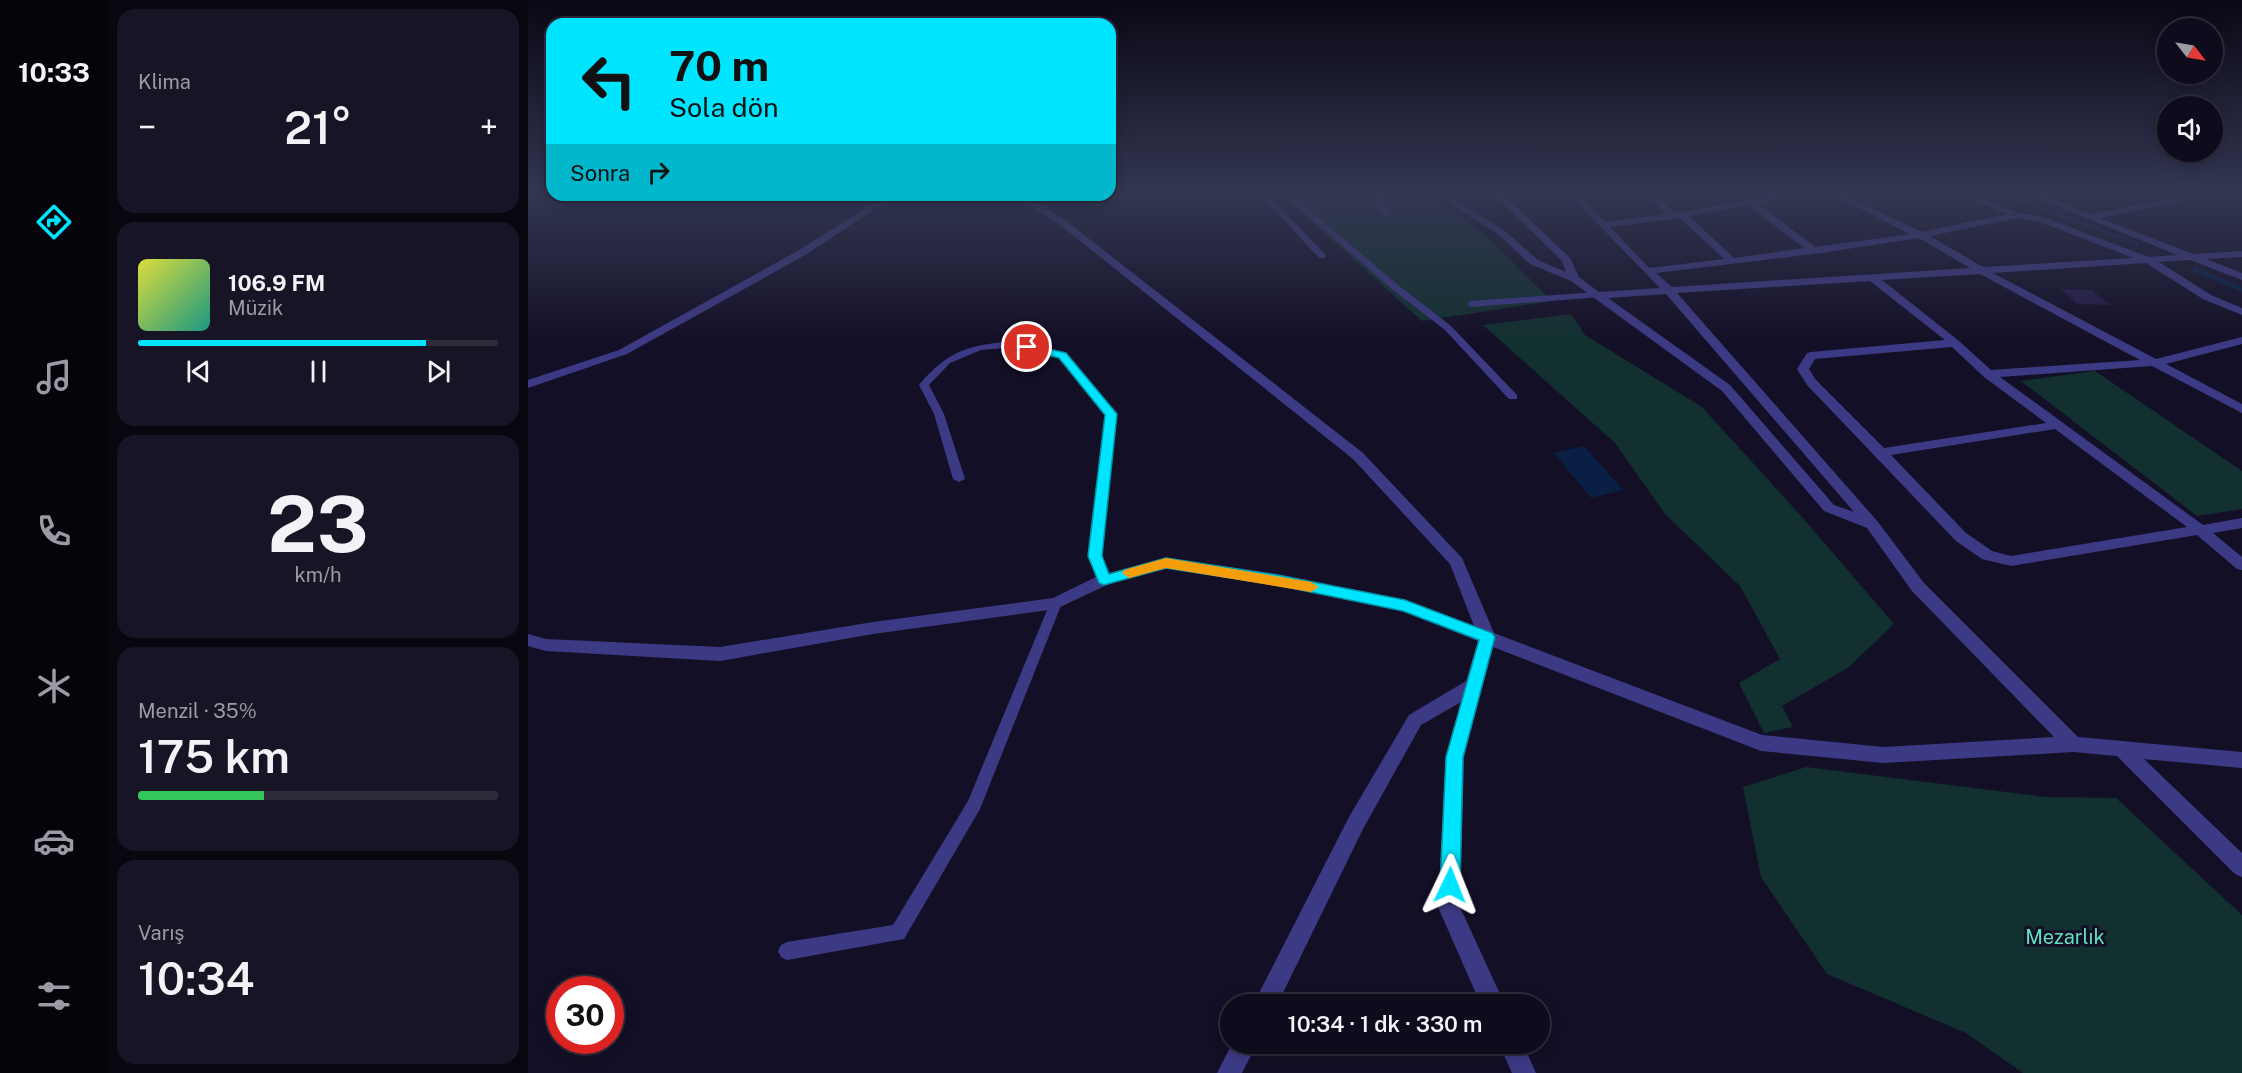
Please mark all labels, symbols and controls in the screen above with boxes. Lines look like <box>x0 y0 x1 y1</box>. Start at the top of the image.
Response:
north arrow <box>2157 18 2223 84</box>
map controls <box>2157 18 2223 162</box>
text: 70 m <box>669 41 769 90</box>
icon: left <box>570 42 648 120</box>
text: 10:33 <box>18 56 90 88</box>
text: Klima <box>138 70 191 94</box>
text: Sola dön <box>669 91 779 123</box>
button: sound <box>2157 96 2223 162</box>
text: 21° <box>284 101 352 154</box>
text: − <box>138 108 156 146</box>
text: + <box>480 108 498 146</box>
icon: right <box>642 156 675 189</box>
text: Sonra <box>570 160 630 186</box>
icon: directions <box>33 201 75 243</box>
text: 106.9 FM <box>228 270 325 296</box>
text: Müzik <box>228 296 283 320</box>
pin <box>1001 321 1052 372</box>
icon: arrive <box>1010 330 1043 363</box>
icon: previous <box>182 355 215 388</box>
icon: pause <box>302 355 335 388</box>
icon: next <box>422 355 455 388</box>
icon: music <box>33 356 75 398</box>
text: 23 <box>267 478 369 570</box>
icon: phone <box>33 510 75 552</box>
text: km/h <box>294 563 342 587</box>
icon: climate <box>33 665 75 707</box>
text: Menzil · 35% <box>138 699 257 723</box>
text: 175 km <box>138 730 290 783</box>
icon: car <box>33 820 75 862</box>
position arrow <box>1418 853 1482 917</box>
text: Varış <box>138 921 184 945</box>
park label: Mezarlık <box>2025 925 2105 949</box>
text: 10:34 <box>138 952 254 1005</box>
icon: filters <box>33 975 75 1017</box>
speed limit sign: 30 <box>546 976 624 1054</box>
text: 10:34 · 1 dk · 330 m <box>1288 1011 1482 1037</box>

